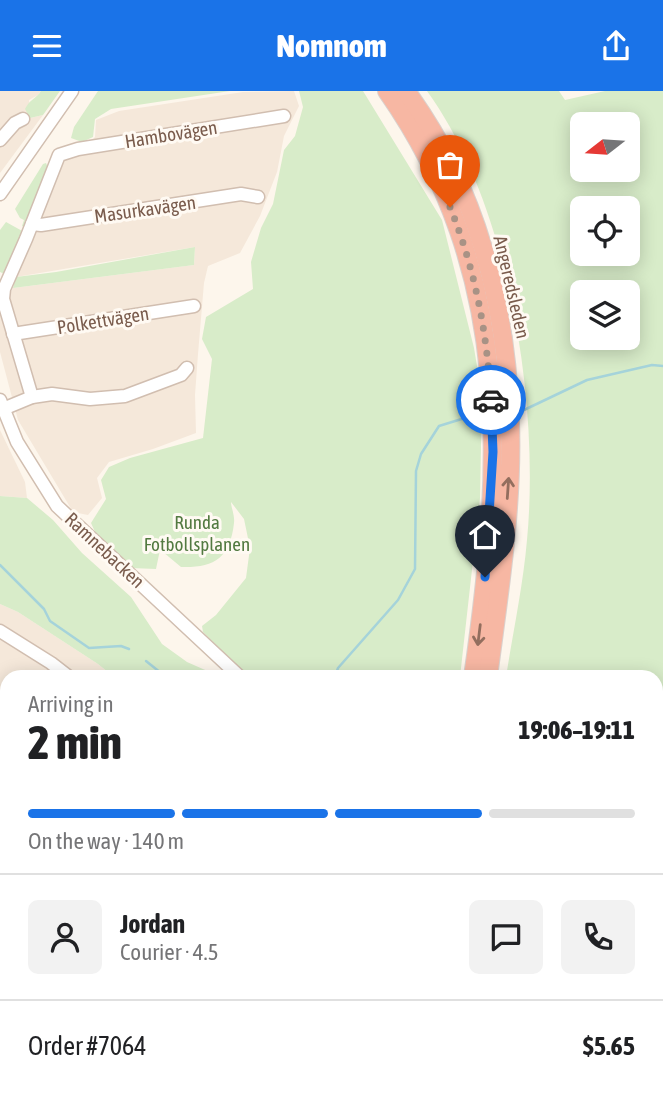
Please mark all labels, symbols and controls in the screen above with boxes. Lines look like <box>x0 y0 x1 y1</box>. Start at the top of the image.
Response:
icon: menu <box>28 27 66 65</box>
text: Nomnom <box>276 27 387 64</box>
icon: share <box>597 27 635 65</box>
north arrow <box>570 112 640 182</box>
map controls <box>570 112 640 350</box>
street label: Hambovägen <box>123 116 219 152</box>
pin <box>420 135 480 207</box>
icon: bag <box>431 146 469 184</box>
street label: Masurkavägen <box>93 191 197 227</box>
button: locate <box>570 196 640 266</box>
street label: Angeredsleden <box>489 233 535 341</box>
button: layers <box>570 280 640 350</box>
street label: Polkettvägen <box>55 302 151 338</box>
courier <box>456 365 526 435</box>
icon: car <box>472 381 510 419</box>
one-way arrow <box>502 477 515 499</box>
pin <box>455 505 515 577</box>
street label: Ramnebacken <box>61 508 149 592</box>
park label: Runda Fotbollsplanen <box>144 511 250 555</box>
icon: home <box>466 516 504 554</box>
one-way arrow <box>472 624 485 646</box>
text: Arriving in <box>28 691 114 717</box>
text: 19:06–19:11 <box>518 715 635 745</box>
text: 2 min <box>28 716 122 769</box>
text: On the way · 140 m <box>28 828 184 854</box>
button: person <box>28 900 102 974</box>
button: chat <box>469 900 543 974</box>
button: phone <box>561 900 635 974</box>
text: Jordan <box>120 909 185 939</box>
text: Courier · 4.5 <box>120 939 219 965</box>
text: Order #7064 <box>28 1031 147 1061</box>
text: $5.65 <box>583 1031 635 1061</box>

